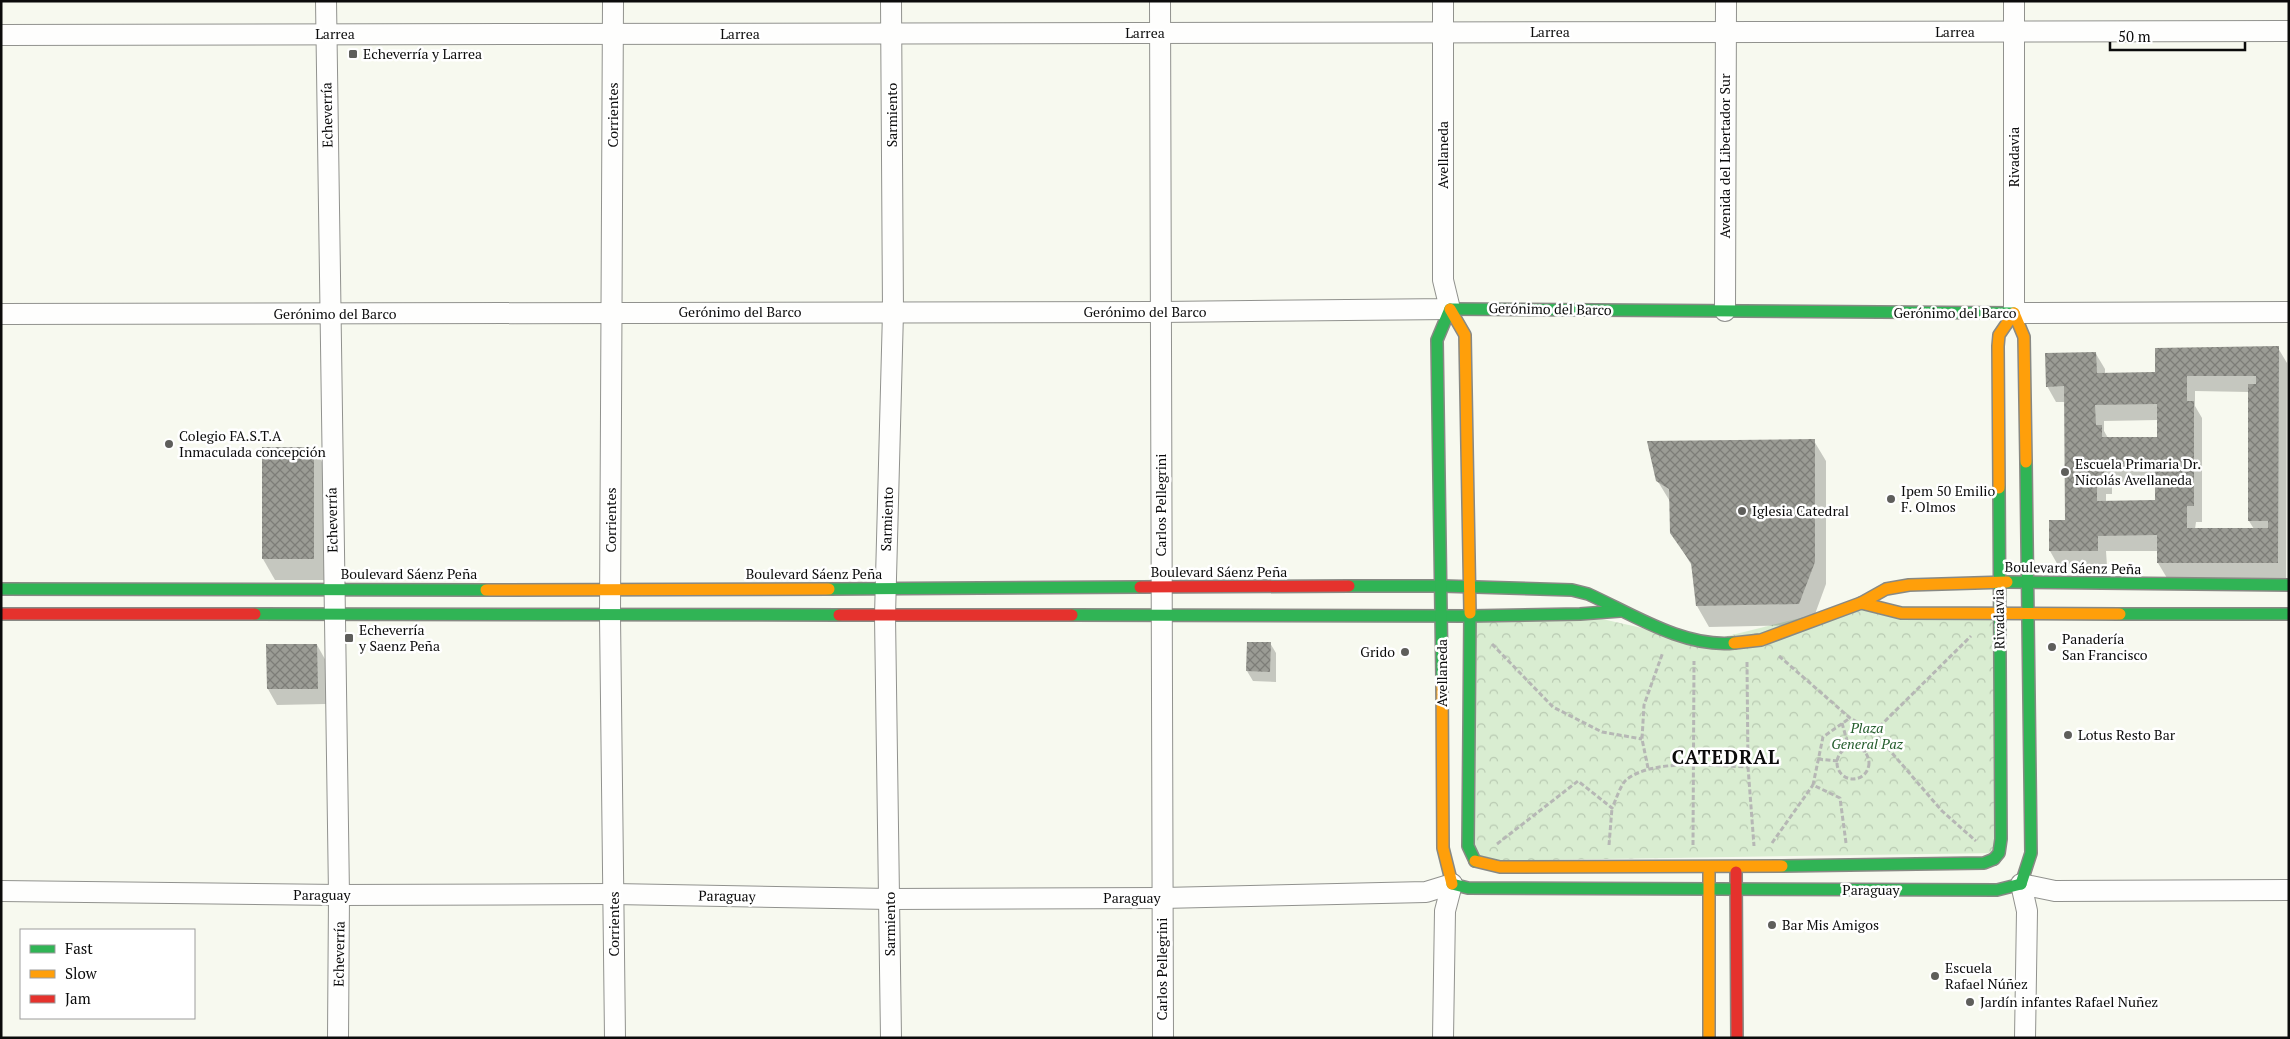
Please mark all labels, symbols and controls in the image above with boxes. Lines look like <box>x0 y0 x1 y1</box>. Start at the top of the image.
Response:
scale bar <box>2110 20 2245 52</box>
street label: Larrea <box>1530 22 1570 41</box>
street label: Larrea <box>1935 22 1975 41</box>
street label: Larrea <box>1125 23 1165 42</box>
street label: Larrea <box>315 24 355 43</box>
street label: Larrea <box>720 24 760 43</box>
text: 50 m <box>2118 26 2151 46</box>
place label: Echeverría y Larrea <box>363 44 482 63</box>
marker: Echeverría y Larrea <box>347 48 359 60</box>
street label: Avenida del Libertador Sur <box>1715 73 1734 239</box>
street label: Echeverría <box>316 82 337 148</box>
street label: Corrientes <box>603 82 622 148</box>
street label: Sarmiento <box>882 82 901 147</box>
street label: Avellaneda <box>1433 121 1452 189</box>
street label: Rivadavia <box>2004 127 2023 187</box>
street label: Gerónimo del Barco <box>1488 298 1612 319</box>
street label: Gerónimo del Barco <box>678 302 802 321</box>
street label: Gerónimo del Barco <box>1083 302 1207 321</box>
street label: Gerónimo del Barco <box>1893 303 2017 322</box>
street label: Gerónimo del Barco <box>273 304 397 323</box>
place label: Colegio FA.S.T.A Inmaculada concepción <box>179 426 327 461</box>
marker: Colegio FA.S.T.A Inmaculada concepción <box>163 438 175 450</box>
street label: Carlos Pellegrini <box>1151 454 1170 556</box>
place label: Escuela Primaria Dr. Nicolás Avellaneda <box>2075 454 2201 489</box>
marker: Escuela Primaria Dr. Nicolás Avellaneda <box>2059 466 2071 478</box>
place label: Ipem 50 Emilio F. Olmos <box>1901 481 1996 516</box>
street label: Sarmiento <box>876 486 897 552</box>
street label: Echeverría <box>321 487 342 553</box>
street label: Corrientes <box>601 487 620 553</box>
marker: Ipem 50 Emilio F. Olmos <box>1885 493 1897 505</box>
place label: Iglesia Catedral <box>1752 501 1849 520</box>
marker: Iglesia Catedral <box>1736 505 1748 517</box>
street label: Boulevard Sáenz Peña <box>2005 557 2141 578</box>
street label: Boulevard Sáenz Peña <box>1151 562 1287 581</box>
street label: Boulevard Sáenz Peña <box>341 564 477 583</box>
street label: Boulevard Sáenz Peña <box>746 564 882 583</box>
street label: Rivadavia <box>1988 589 2009 649</box>
place label: Echeverría y Saenz Peña <box>358 620 440 655</box>
place label: Panadería San Francisco <box>2062 629 2148 664</box>
marker: Echeverría y Saenz Peña <box>343 632 355 644</box>
street label: Avellaneda <box>1432 639 1451 707</box>
marker: Panadería San Francisco <box>2046 641 2058 653</box>
place label: Grido <box>1360 642 1395 661</box>
marker: Grido <box>1399 646 1411 658</box>
park label: Plaza General Paz <box>1831 718 1904 753</box>
place label: Lotus Resto Bar <box>2078 725 2176 744</box>
marker: Lotus Resto Bar <box>2062 729 2074 741</box>
district label: CATEDRAL <box>1672 744 1780 769</box>
street label: Paraguay <box>1842 880 1901 899</box>
street label: Paraguay <box>293 885 352 904</box>
street label: Paraguay <box>698 886 757 906</box>
street label: Paraguay <box>1103 888 1162 907</box>
street label: Corrientes <box>604 891 623 957</box>
street label: Sarmiento <box>880 891 899 956</box>
place label: Bar Mis Amigos <box>1782 915 1879 934</box>
street label: Carlos Pellegrini <box>1152 918 1171 1020</box>
marker: Bar Mis Amigos <box>1766 919 1778 931</box>
street label: Echeverría <box>328 921 349 987</box>
legend <box>20 929 195 1019</box>
text: Fast <box>65 938 93 958</box>
place label: Escuela Rafael Núñez <box>1945 958 2028 993</box>
text: Slow <box>65 963 98 983</box>
marker: Escuela Rafael Núñez <box>1929 970 1941 982</box>
text: Jam <box>65 988 91 1008</box>
place label: Jardín infantes Rafael Nuñez <box>1980 992 2158 1011</box>
marker: Jardín infantes Rafael Nuñez <box>1964 996 1976 1008</box>

